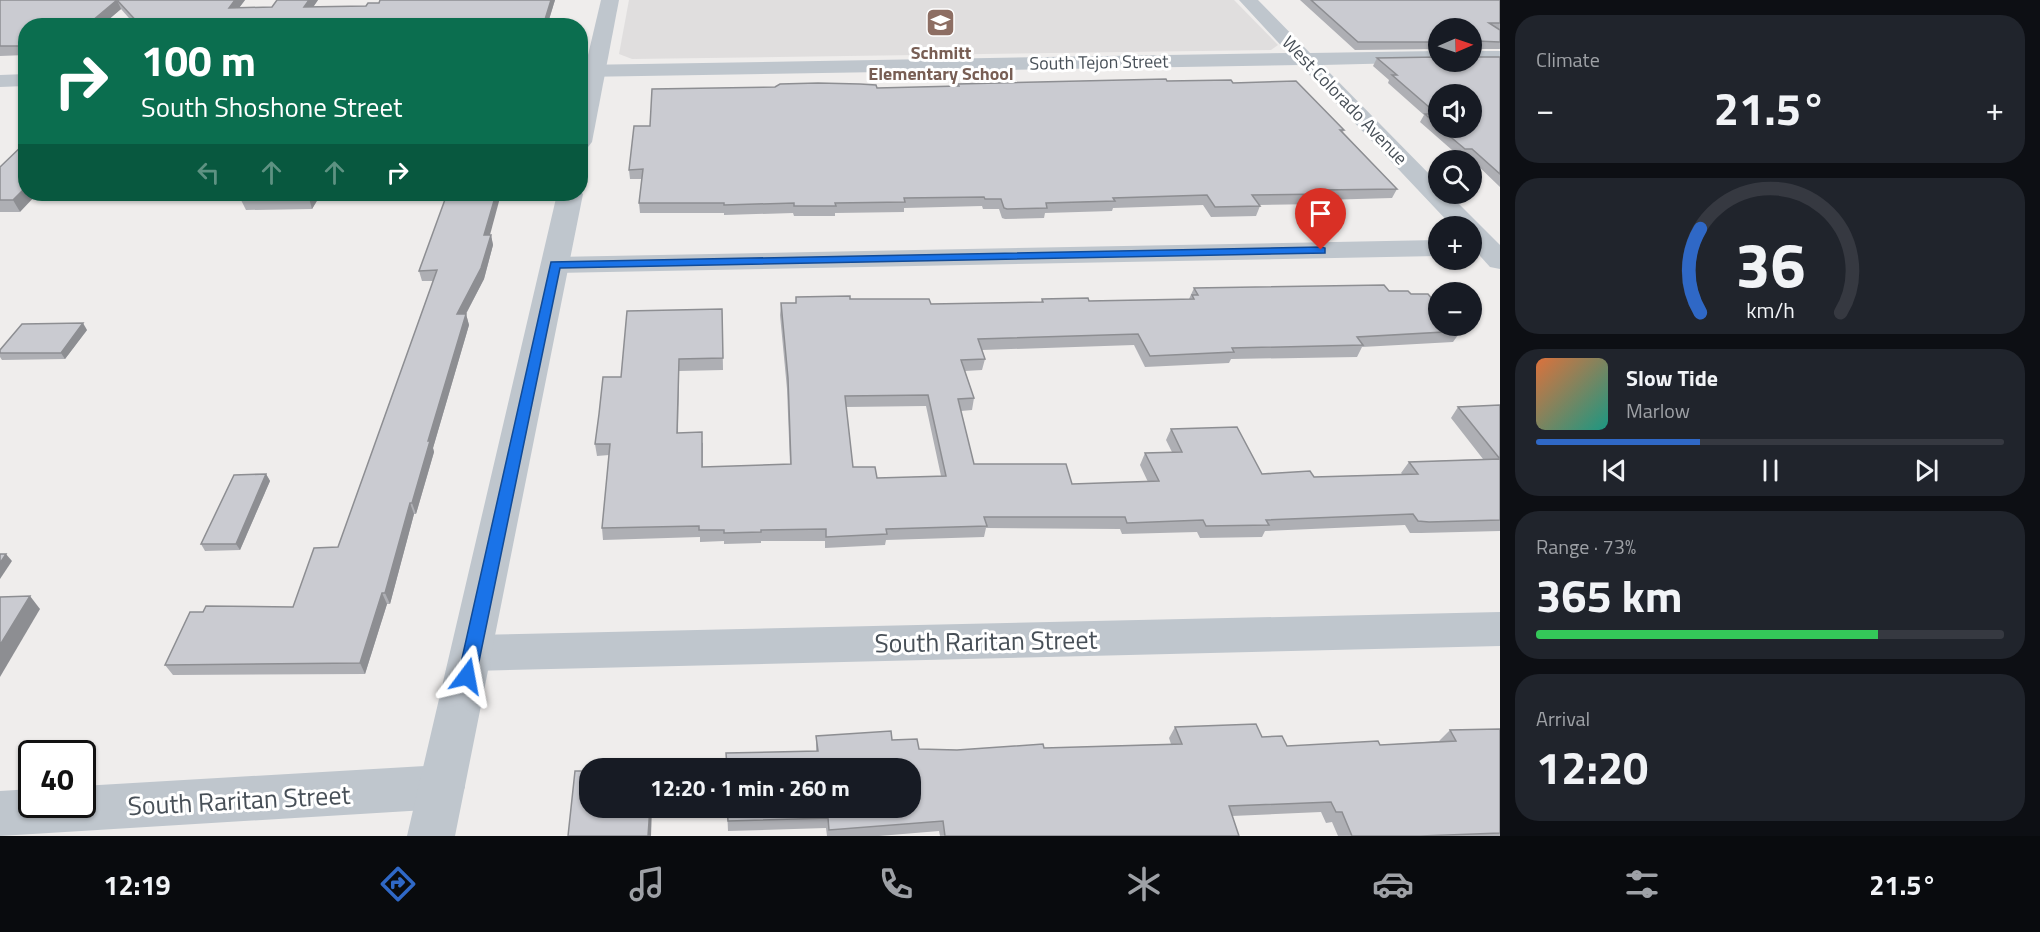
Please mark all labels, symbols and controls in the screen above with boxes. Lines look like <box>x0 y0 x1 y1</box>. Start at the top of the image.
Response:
school or university icon: Schmitt Elementary School <box>925 7 957 39</box>
north arrow <box>1428 18 1482 72</box>
map controls <box>1428 18 1482 336</box>
text: 100 m <box>141 28 256 92</box>
street label: West Colorado Avenue <box>1276 29 1414 171</box>
place label: Schmitt Elementary School <box>868 39 1014 87</box>
icon: right <box>42 42 120 120</box>
text: Climate <box>1536 44 1600 75</box>
street label: South Tejon Street <box>1029 47 1169 77</box>
text: 21.5° <box>1714 74 1826 142</box>
button: sound <box>1428 84 1482 138</box>
text: − <box>1536 84 1554 134</box>
text: + <box>1986 84 2004 134</box>
text: South Shoshone Street <box>141 86 403 127</box>
button: search <box>1428 150 1482 204</box>
icon: left <box>192 156 225 189</box>
icon: ahead <box>255 156 288 189</box>
icon: ahead <box>318 156 351 189</box>
icon: right <box>381 156 414 189</box>
pin <box>1295 188 1346 250</box>
icon: arrive <box>1304 197 1337 230</box>
button: + <box>1428 216 1482 270</box>
text: 36 <box>1735 216 1805 311</box>
button: − <box>1428 282 1482 336</box>
text: km/h <box>1746 294 1794 326</box>
text: Slow Tide <box>1626 361 1718 395</box>
text: Marlow <box>1626 395 1690 426</box>
icon: previous <box>1598 454 1631 487</box>
icon: pause <box>1754 454 1787 487</box>
icon: next <box>1910 454 1943 487</box>
text: Range · 73% <box>1536 531 1636 562</box>
text: 365 km <box>1536 561 1682 629</box>
street label: South Raritan Street <box>874 620 1098 662</box>
position arrow <box>435 644 499 708</box>
text: Arrival <box>1536 703 1590 734</box>
text: 12:20 <box>1536 733 1648 801</box>
speed limit sign: 40 <box>18 740 96 818</box>
text: 12:20 · 1 min · 260 m <box>650 771 850 805</box>
street label: South Raritan Street <box>127 775 351 825</box>
icon: directions <box>377 863 419 905</box>
icon: music <box>626 863 668 905</box>
icon: phone <box>875 863 917 905</box>
icon: climate <box>1123 863 1165 905</box>
icon: car <box>1372 863 1414 905</box>
icon: filters <box>1621 863 1663 905</box>
text: 12:19 <box>103 864 171 905</box>
text: 21.5° <box>1869 864 1937 905</box>

